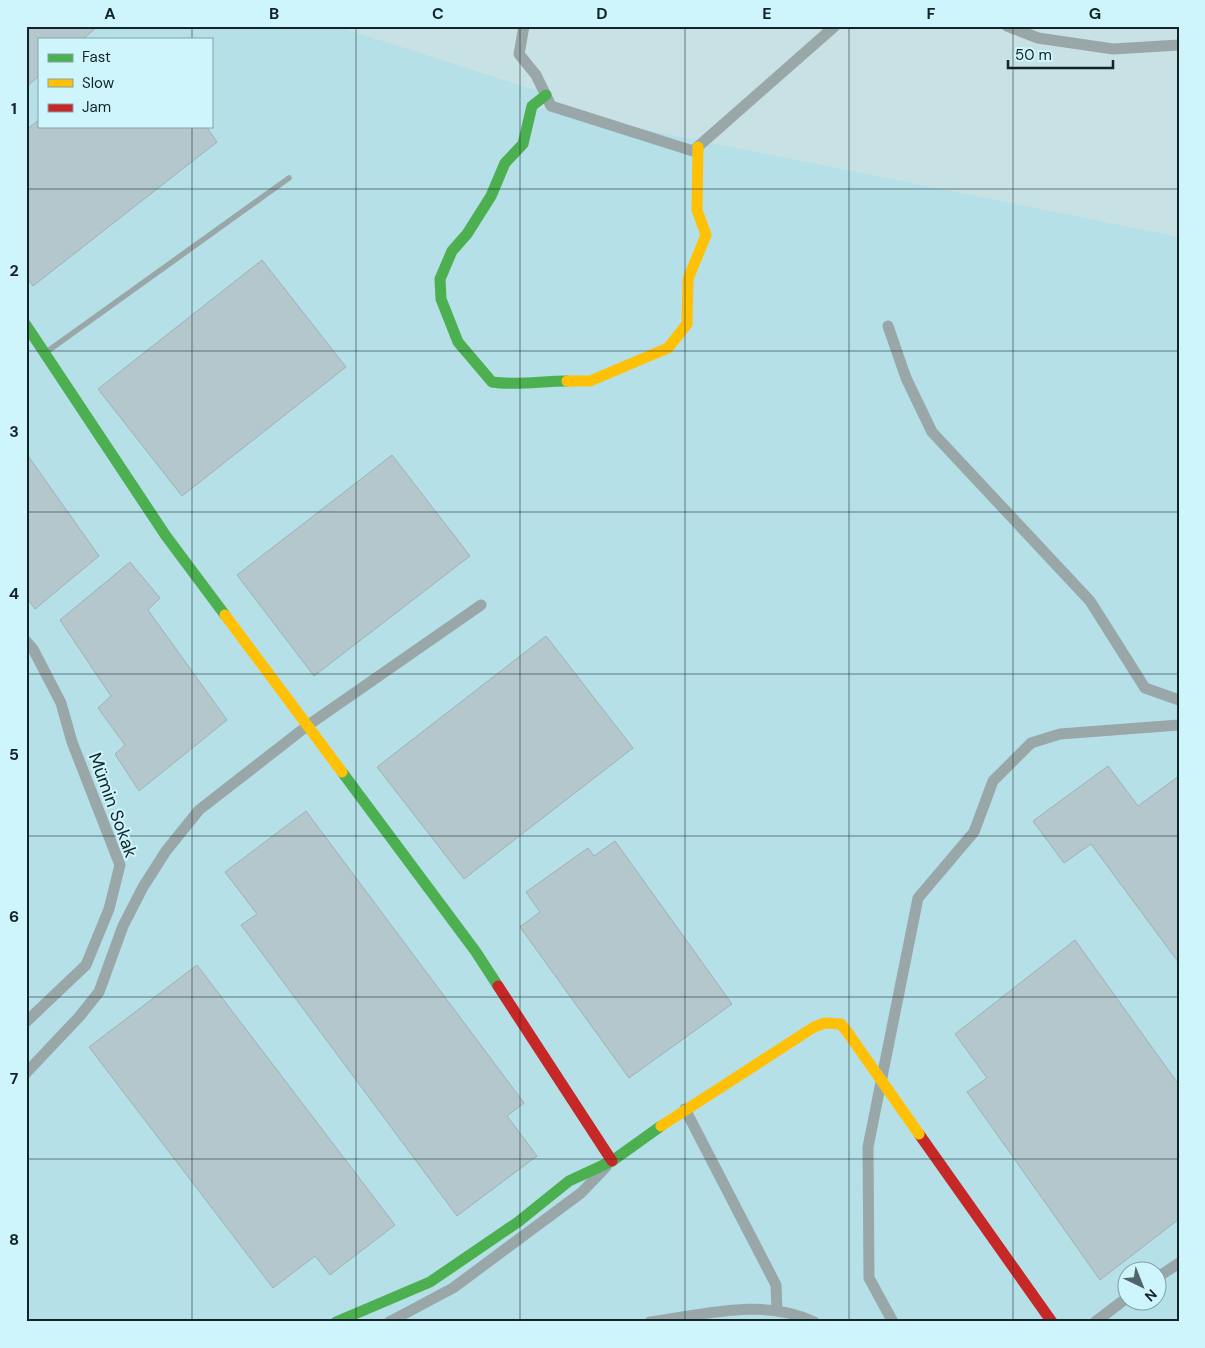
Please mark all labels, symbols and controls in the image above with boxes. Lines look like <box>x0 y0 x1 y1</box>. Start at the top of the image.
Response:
text: A <box>104 3 116 24</box>
text: B <box>269 3 279 24</box>
text: C <box>432 3 444 24</box>
text: D <box>596 3 608 24</box>
text: E <box>762 3 772 24</box>
text: F <box>927 3 936 24</box>
text: G <box>1089 3 1101 24</box>
legend <box>38 38 212 128</box>
scale bar <box>1008 38 1112 70</box>
text: 50 m <box>1015 45 1052 65</box>
text: Fast <box>82 47 111 67</box>
text: Slow <box>82 73 115 93</box>
text: Jam <box>82 97 111 117</box>
text: 1 <box>11 98 17 119</box>
text: 2 <box>9 260 19 281</box>
text: 3 <box>9 421 19 442</box>
text: 4 <box>9 583 19 604</box>
text: 5 <box>9 744 19 765</box>
street label: Mümin Sokak <box>83 749 143 861</box>
text: 6 <box>9 906 19 927</box>
text: 7 <box>10 1068 19 1089</box>
text: 8 <box>9 1229 19 1250</box>
north arrow <box>1118 1260 1168 1310</box>
text: N <box>1141 1285 1161 1306</box>

